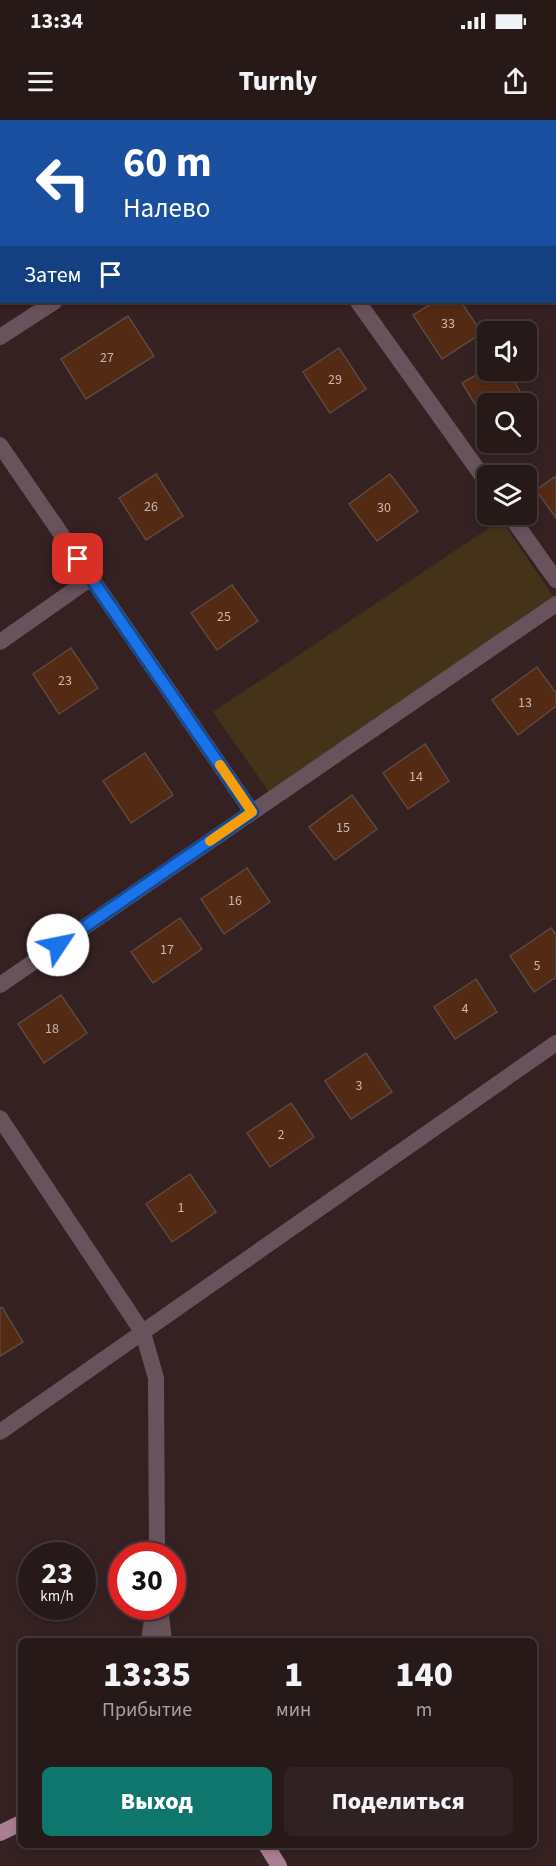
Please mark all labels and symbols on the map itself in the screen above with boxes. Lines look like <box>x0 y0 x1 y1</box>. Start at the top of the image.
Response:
house number: 33 <box>441 314 455 334</box>
house number: 27 <box>100 348 114 368</box>
house number: 29 <box>328 370 342 390</box>
house number: 26 <box>144 497 158 517</box>
house number: 30 <box>377 498 391 518</box>
pin <box>52 533 103 584</box>
house number: 25 <box>217 607 231 627</box>
house number: 23 <box>58 671 72 691</box>
house number: 13 <box>518 693 532 713</box>
house number: 14 <box>409 767 423 787</box>
house number: 15 <box>336 818 350 838</box>
house number: 16 <box>228 891 242 911</box>
position arrow <box>26 913 90 977</box>
house number: 17 <box>160 940 174 960</box>
house number: 5 <box>534 956 541 976</box>
house number: 4 <box>462 999 469 1019</box>
house number: 18 <box>45 1019 59 1039</box>
house number: 3 <box>356 1076 363 1096</box>
house number: 2 <box>278 1125 285 1145</box>
house number: 1 <box>178 1198 185 1218</box>
speed limit sign: 30 <box>108 1542 186 1620</box>

